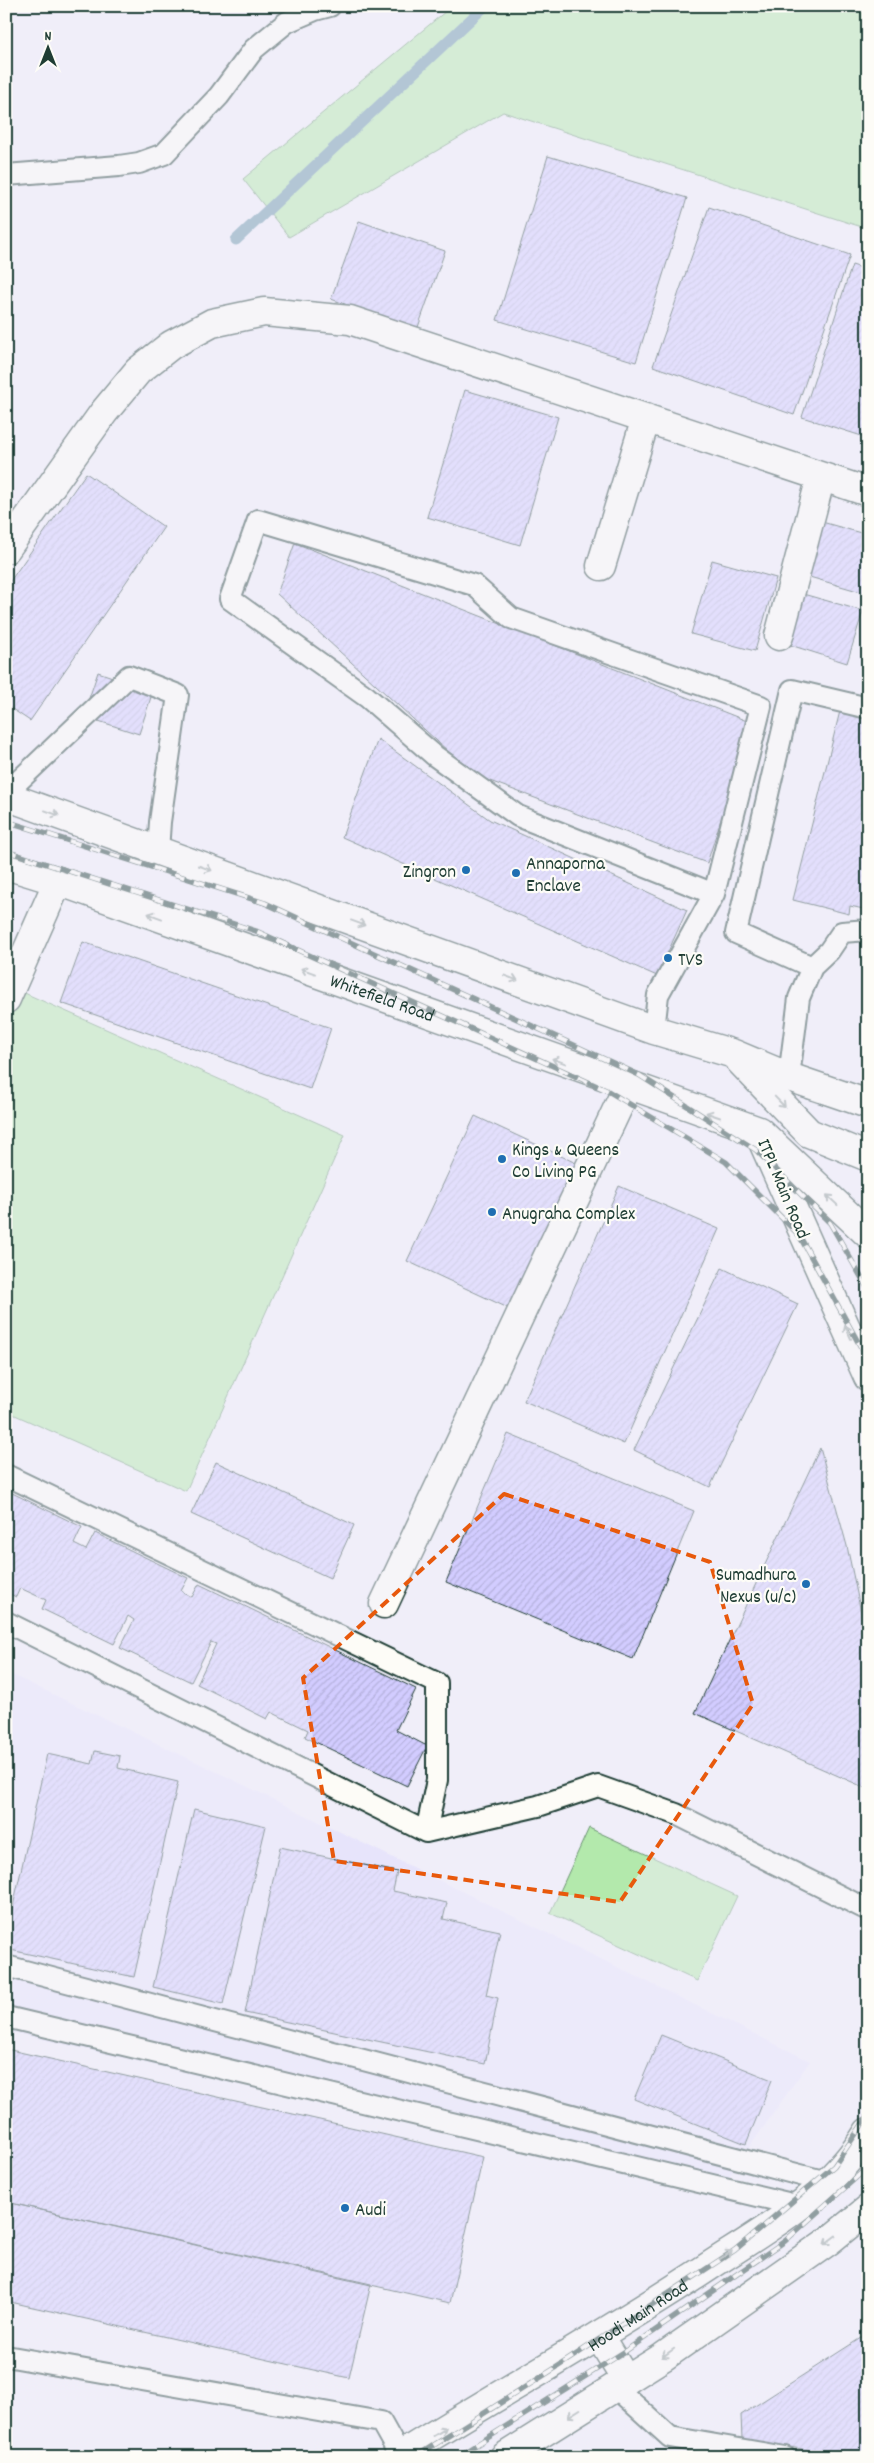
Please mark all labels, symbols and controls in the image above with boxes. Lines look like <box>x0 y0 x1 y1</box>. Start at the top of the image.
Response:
north arrow <box>22 22 72 72</box>
text: N <box>45 27 52 47</box>
one-way arrow <box>44 809 59 818</box>
place label: Annaporna Enclave <box>526 852 606 901</box>
place label: Zingron <box>403 860 456 887</box>
one-way arrow <box>197 864 212 873</box>
marker: Zingron <box>460 864 472 876</box>
marker: Annaporna Enclave <box>510 867 522 879</box>
one-way arrow <box>147 911 163 920</box>
one-way arrow <box>350 919 365 928</box>
place label: TVS <box>678 948 703 975</box>
marker: TVS <box>662 952 674 964</box>
one-way arrow <box>300 966 316 975</box>
street label: Whitefield Road <box>326 969 437 1031</box>
one-way arrow <box>503 974 518 983</box>
one-way arrow <box>552 1056 568 1065</box>
one-way arrow <box>774 1096 786 1109</box>
one-way arrow <box>705 1110 721 1120</box>
street label: ITPL Main Road <box>749 1135 815 1244</box>
place label: Kings & Queens Co Living PG <box>512 1138 619 1187</box>
marker: Kings & Queens Co Living PG <box>496 1153 508 1165</box>
one-way arrow <box>826 1194 839 1206</box>
place label: Anugraha Complex <box>502 1202 635 1229</box>
marker: Anugraha Complex <box>486 1206 498 1218</box>
one-way arrow <box>842 1325 852 1340</box>
place label: Sumadhura Nexus (u/c) <box>716 1563 797 1612</box>
marker: Sumadhura Nexus (u/c) <box>800 1578 812 1590</box>
place label: Audi <box>355 2198 386 2225</box>
marker: Audi <box>339 2202 351 2214</box>
one-way arrow <box>823 2235 837 2245</box>
one-way arrow <box>719 2250 733 2260</box>
street label: Hoodi Main Road <box>583 2274 695 2360</box>
one-way arrow <box>661 2348 675 2358</box>
one-way arrow <box>567 2408 581 2418</box>
one-way arrow <box>433 2426 447 2436</box>

